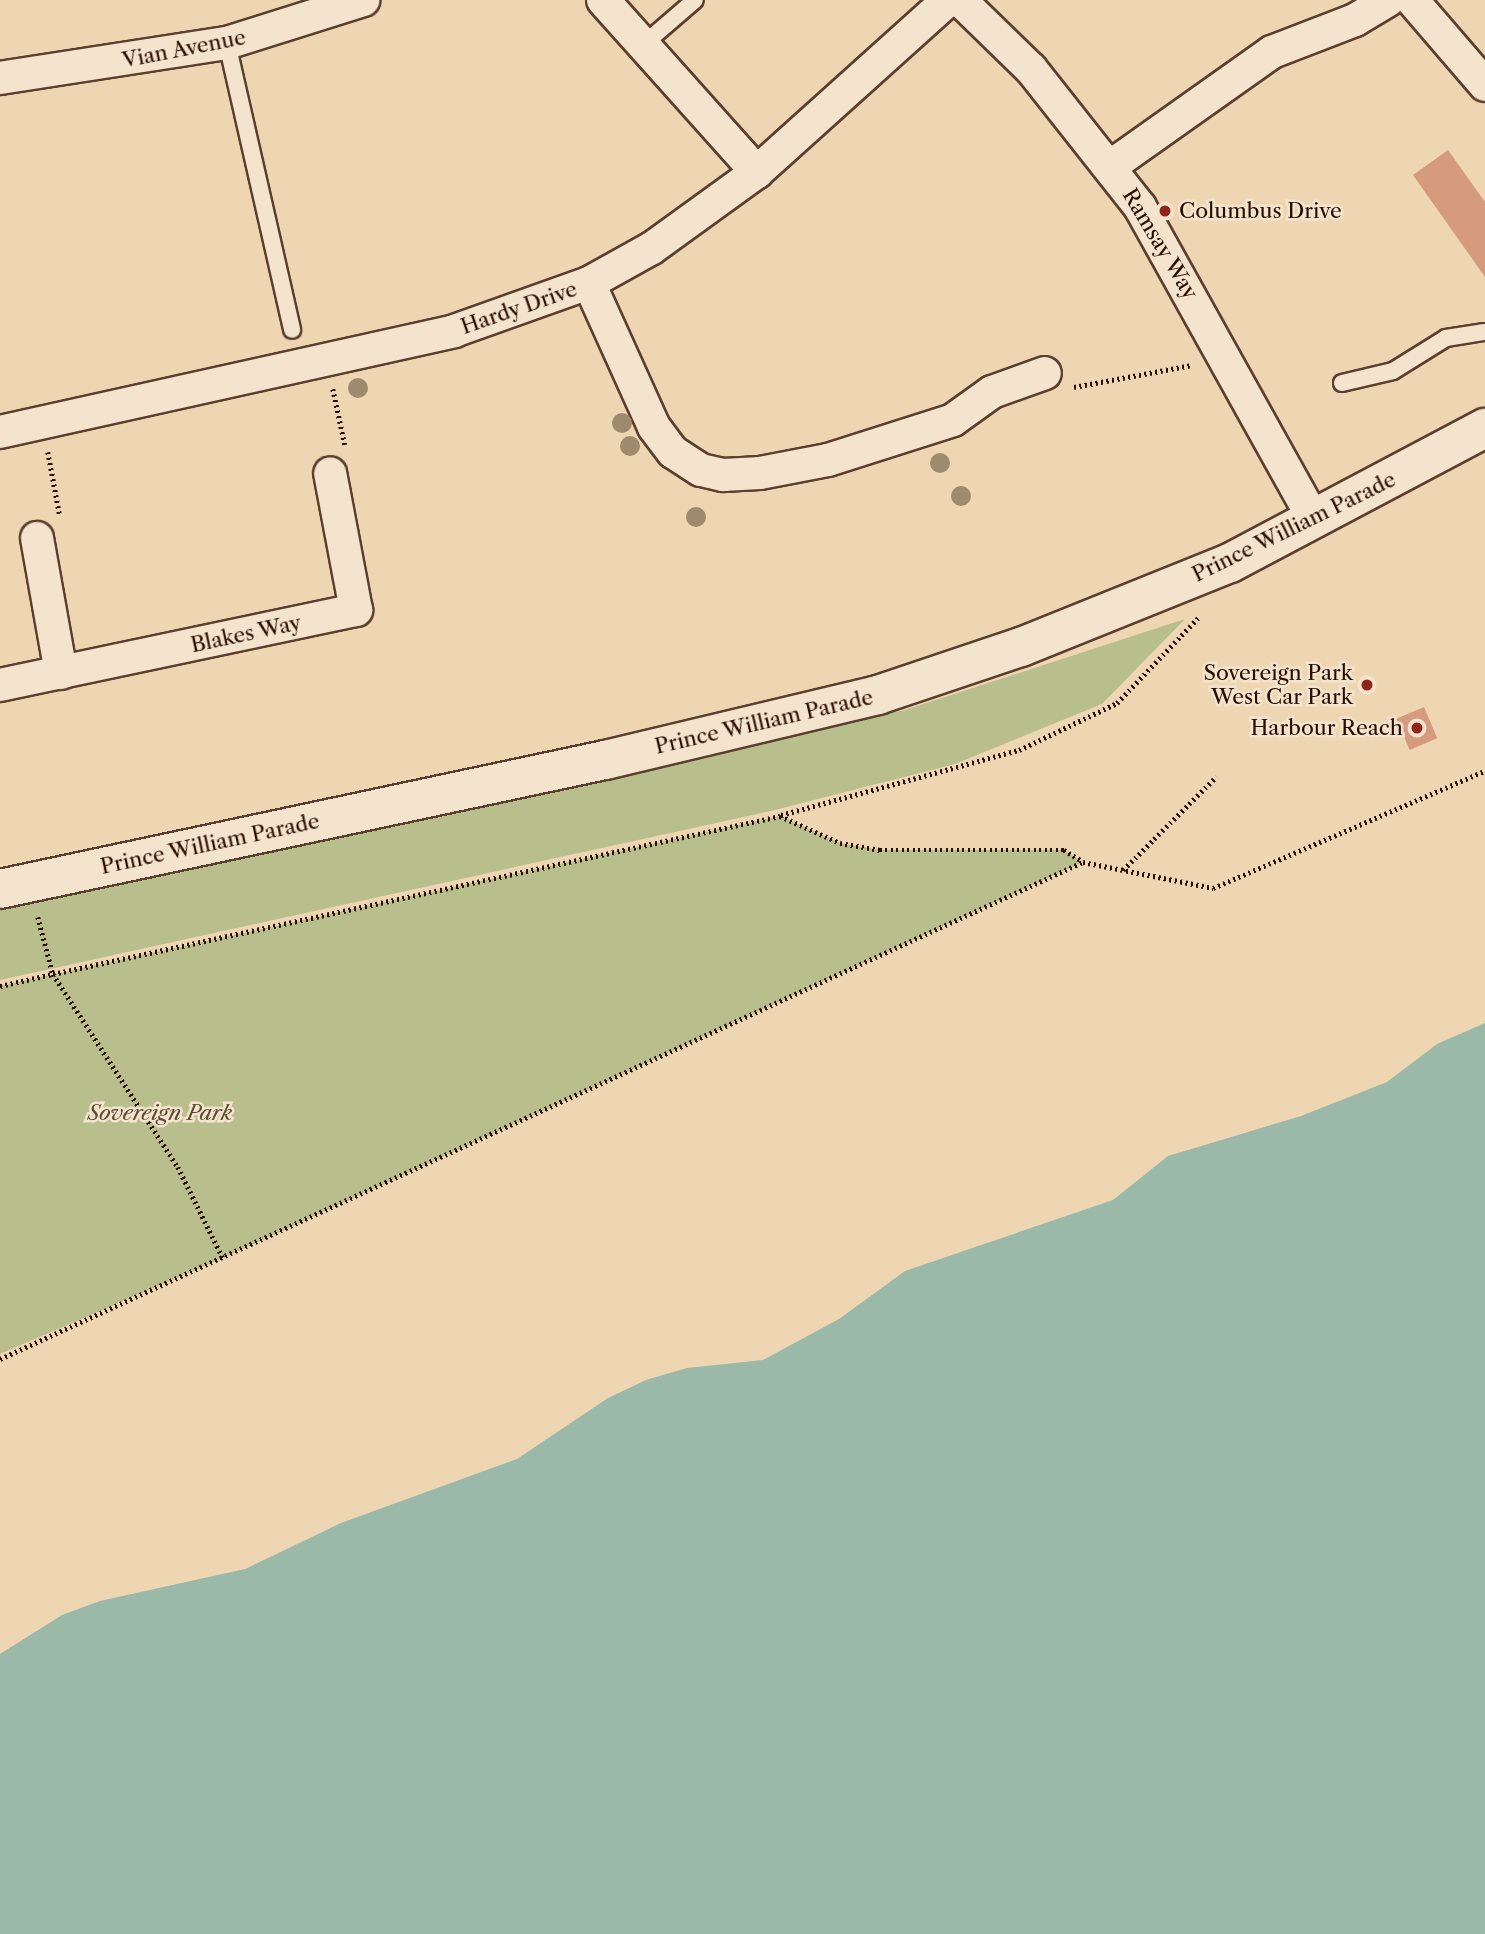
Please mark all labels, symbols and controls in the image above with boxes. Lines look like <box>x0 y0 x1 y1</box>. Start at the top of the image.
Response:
street label: Vian Avenue <box>120 25 248 73</box>
street label: Ramsay Way <box>1117 183 1203 305</box>
place label: Columbus Drive <box>1179 198 1342 224</box>
marker: Columbus Drive <box>1157 203 1173 219</box>
street label: Hardy Drive <box>457 276 581 340</box>
street label: Prince William Parade <box>1188 467 1400 587</box>
street label: Blakes Way <box>188 610 304 658</box>
place label: Sovereign Park West Car Park <box>1203 660 1353 710</box>
marker: Sovereign Park West Car Park <box>1359 677 1375 693</box>
street label: Prince William Parade <box>652 685 876 759</box>
place label: Harbour Reach <box>1250 715 1403 741</box>
marker: Harbour Reach <box>1409 720 1425 736</box>
street label: Prince William Parade <box>98 808 322 880</box>
park label: Sovereign Park <box>88 1100 232 1126</box>

